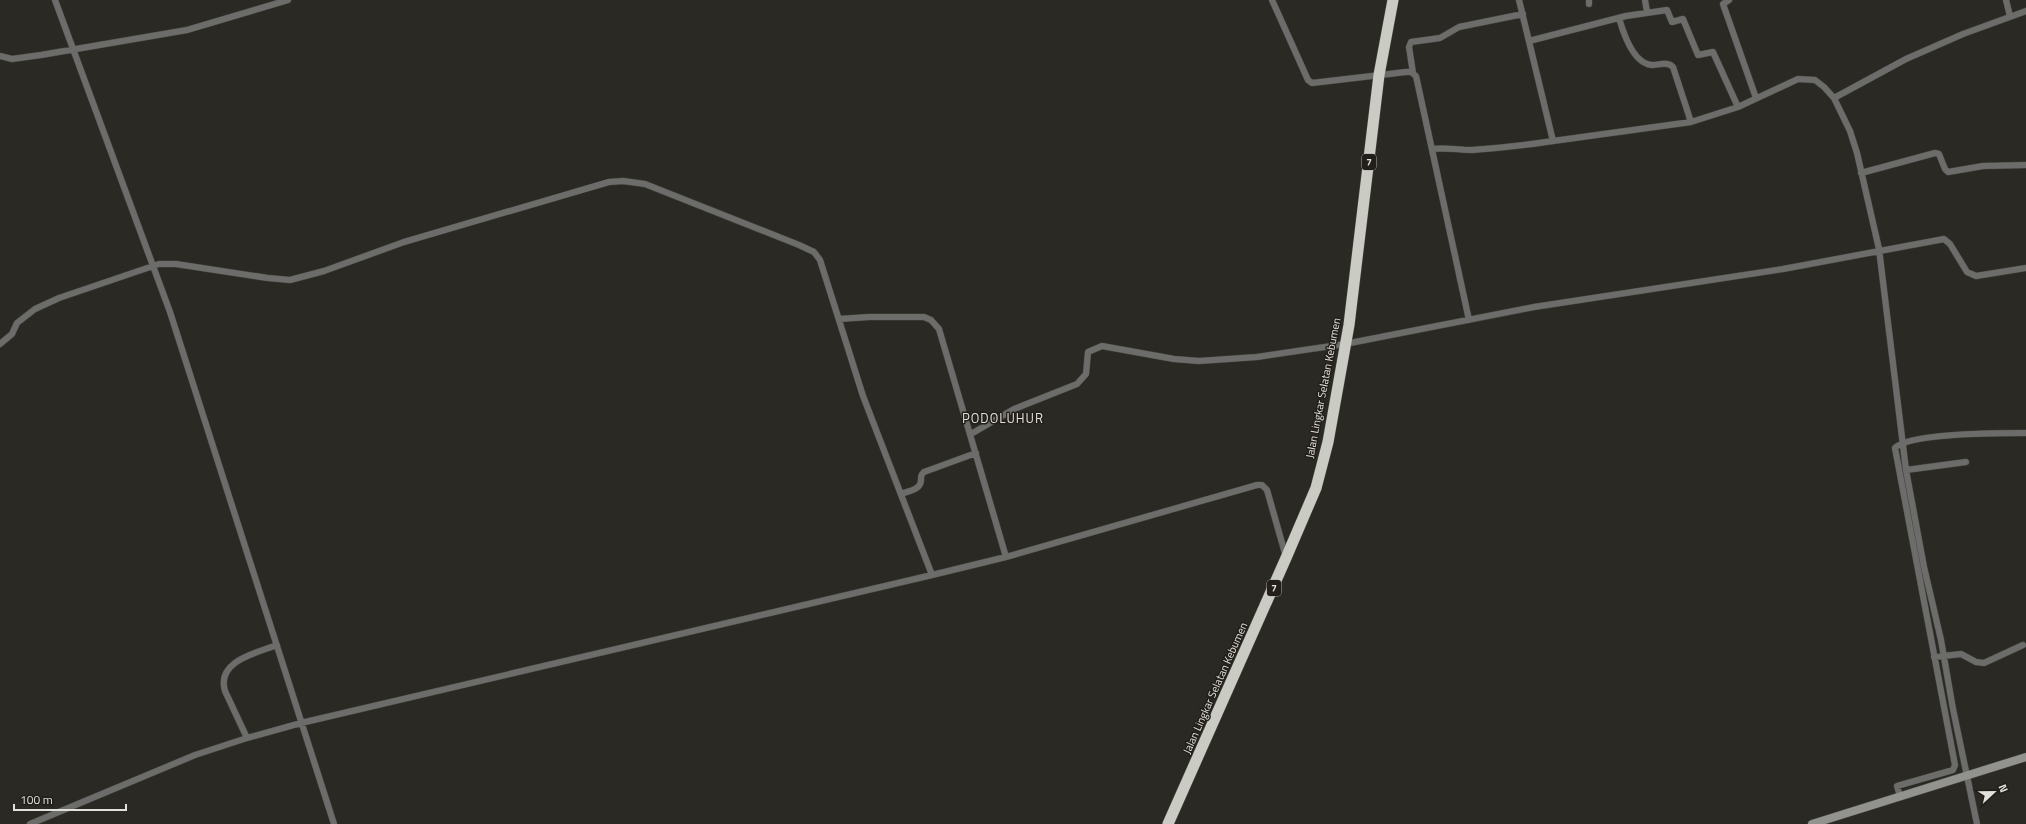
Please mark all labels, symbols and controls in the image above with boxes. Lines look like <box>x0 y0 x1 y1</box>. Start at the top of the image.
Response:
road number: 7 <box>1362 154 1376 170</box>
street label: Jalan Lingkar Selatan Kebumen <box>1302 316 1344 459</box>
district label: PODOLUHUR <box>962 408 1044 428</box>
road number: 7 <box>1267 580 1281 596</box>
street label: Jalan Lingkar Selatan Kebumen <box>1179 620 1251 756</box>
north arrow <box>1974 772 2014 812</box>
text: N <box>1994 782 2012 795</box>
scale bar <box>14 786 126 812</box>
text: 100 m <box>20 790 53 809</box>

